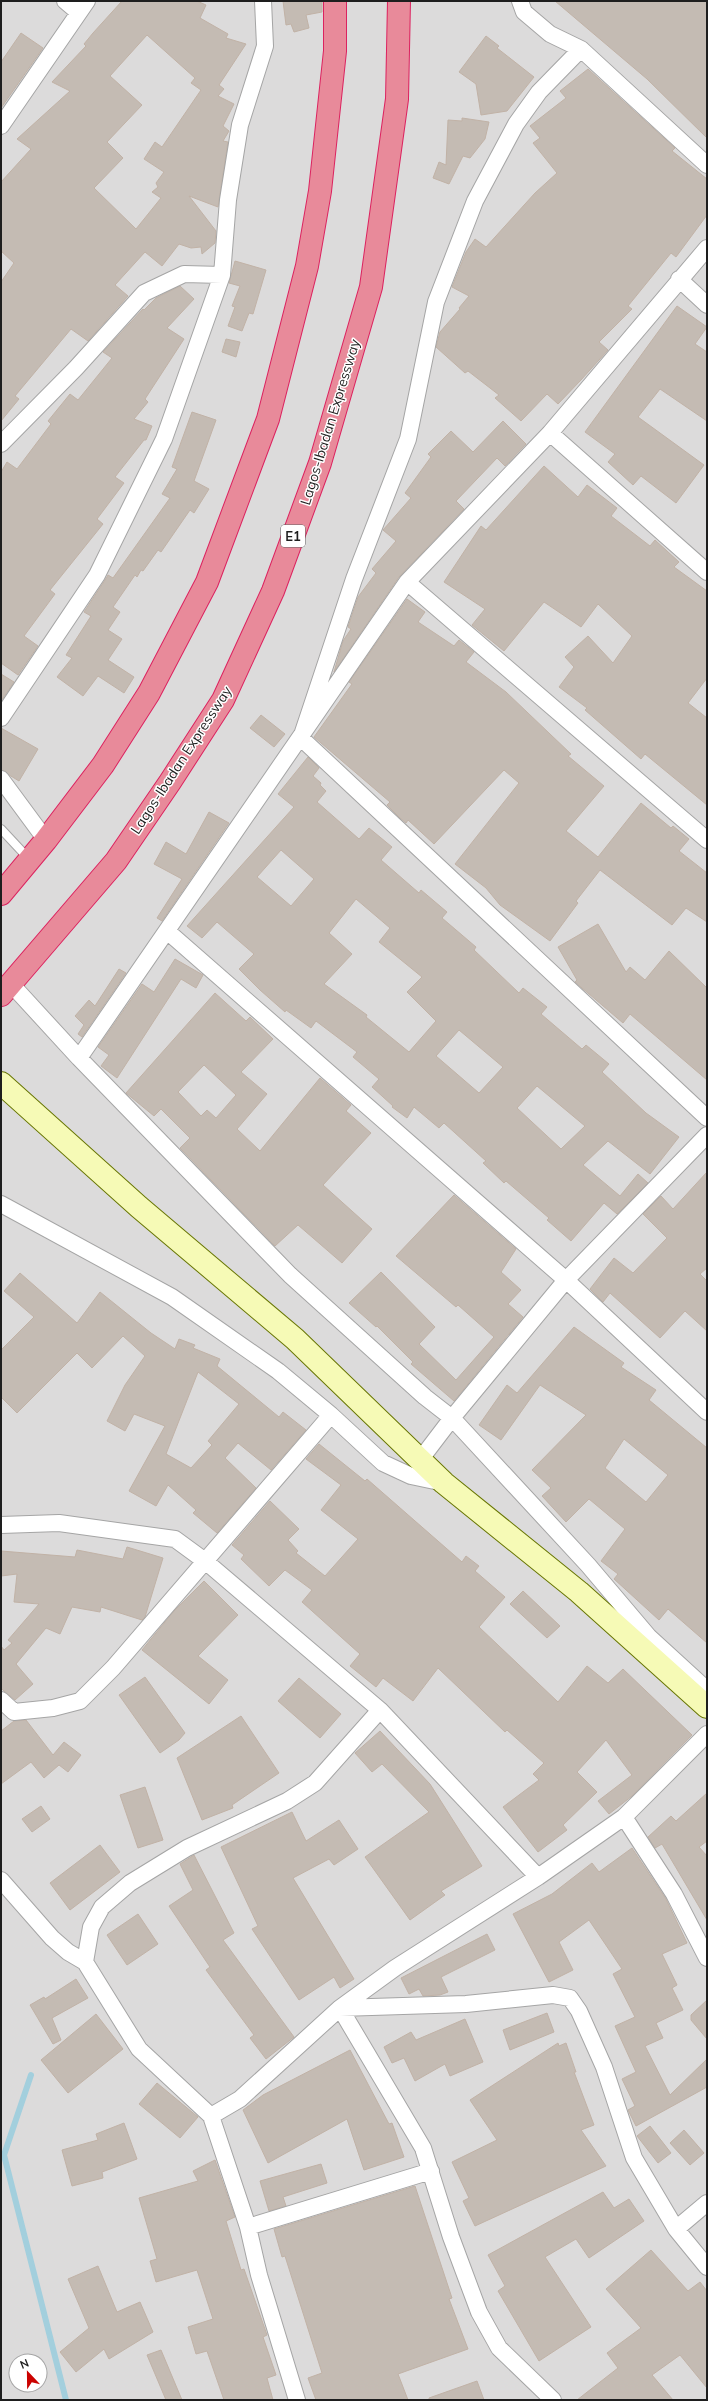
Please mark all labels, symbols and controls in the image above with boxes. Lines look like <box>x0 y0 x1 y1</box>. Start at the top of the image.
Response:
street label: Lagos-Ibadan Expressway <box>296 336 364 507</box>
road number: E1 <box>281 525 305 547</box>
street label: Lagos-Ibadan Expressway <box>126 682 236 837</box>
north arrow <box>8 2353 48 2393</box>
text: N <box>18 2356 31 2372</box>

